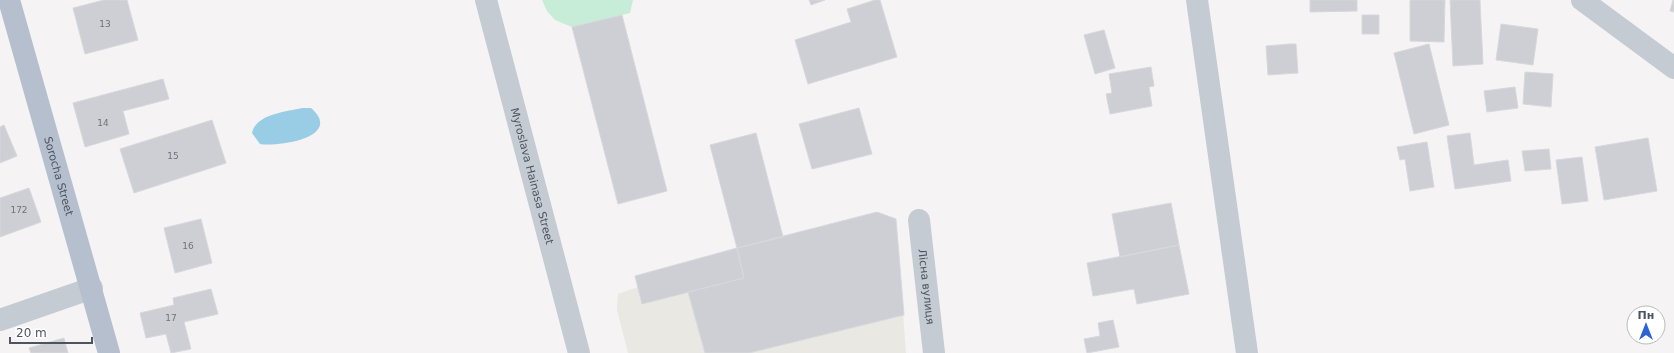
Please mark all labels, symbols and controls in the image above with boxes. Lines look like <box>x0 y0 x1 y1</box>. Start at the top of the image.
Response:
house number: 13 <box>99 19 111 29</box>
street label: Myroslava Hainasa Street <box>508 106 556 246</box>
house number: 14 <box>97 118 109 128</box>
street label: Sorocha Street <box>41 135 76 218</box>
house number: 15 <box>167 151 179 161</box>
house number: 172 <box>10 205 28 215</box>
house number: 16 <box>182 241 194 251</box>
street label: Лісна вулиця <box>915 248 937 325</box>
north arrow <box>1626 305 1666 345</box>
text: Пн <box>1638 309 1654 322</box>
house number: 17 <box>165 313 177 323</box>
scale bar <box>10 319 92 345</box>
text: 20 m <box>16 326 47 340</box>

